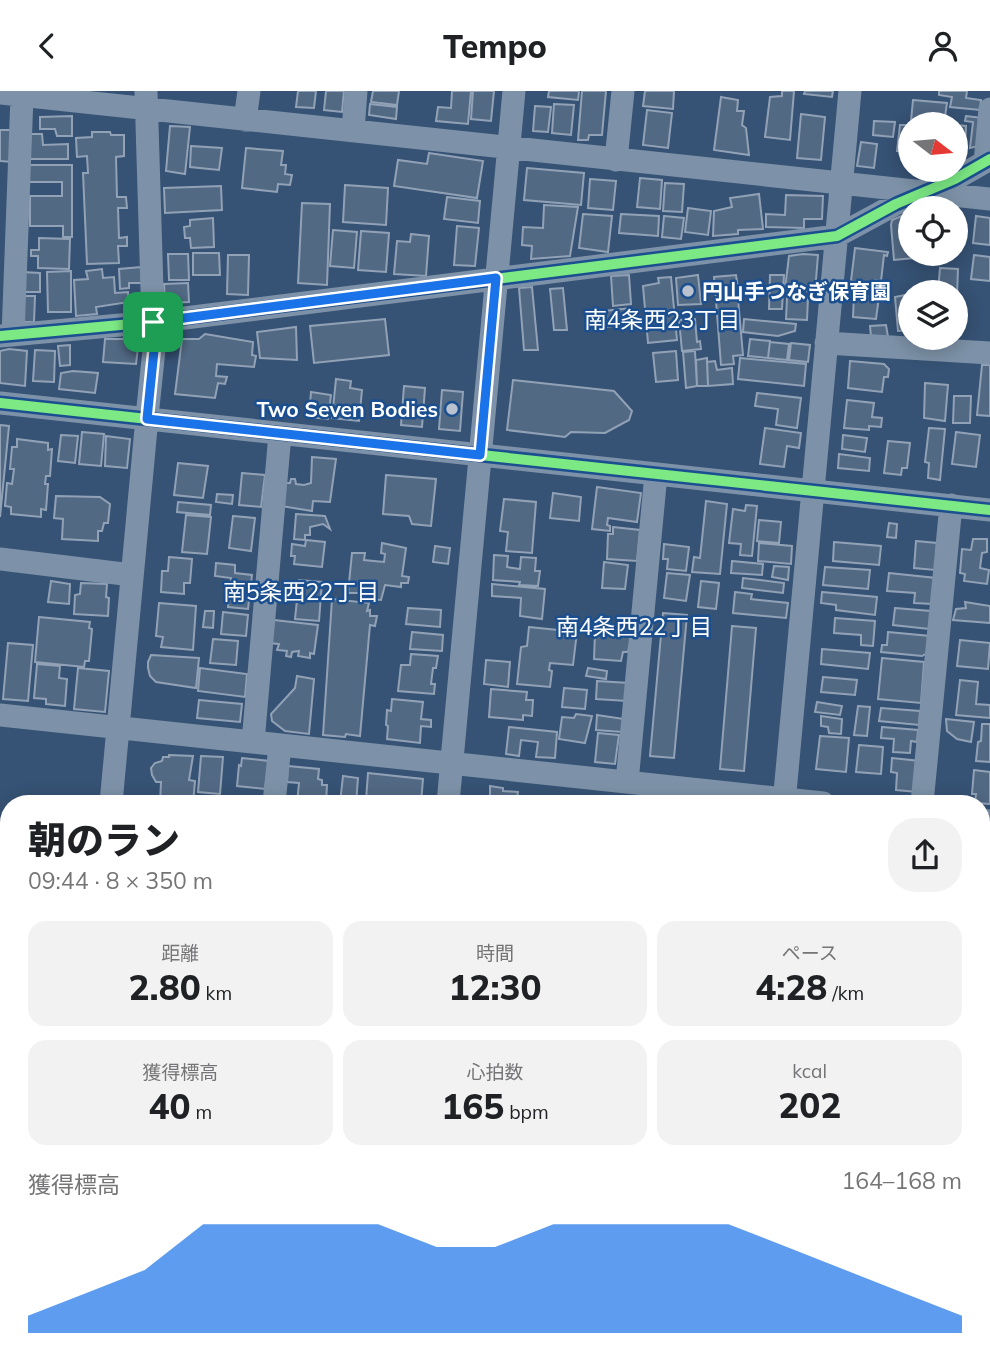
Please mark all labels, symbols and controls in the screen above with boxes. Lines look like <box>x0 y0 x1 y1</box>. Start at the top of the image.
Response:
text: Tempo <box>443 26 547 66</box>
icon: back <box>28 27 66 65</box>
icon: person <box>924 27 962 65</box>
north arrow <box>898 112 968 182</box>
map controls <box>898 112 968 350</box>
button: locate <box>898 196 968 266</box>
place label: 円山手つなぎ保育園 <box>702 278 891 304</box>
button: layers <box>898 280 968 350</box>
marker: 円山手つなぎ保育園 <box>680 283 696 299</box>
pin <box>123 292 183 352</box>
icon: arrive <box>134 303 172 341</box>
district label: 南4条西23丁目 <box>584 305 740 334</box>
place label: Two Seven Bodies <box>256 396 438 422</box>
marker: Two Seven Bodies <box>444 401 460 417</box>
district label: 南5条西22丁目 <box>223 577 379 606</box>
district label: 南4条西22丁目 <box>556 612 712 641</box>
text: 朝のラン <box>28 816 180 864</box>
button: share <box>888 818 962 892</box>
text: 09:44 · 8 × 350 m <box>28 866 213 895</box>
text: 距離 <box>161 941 199 965</box>
text: 時間 <box>476 941 514 965</box>
text: ペース <box>782 941 838 965</box>
text: 2.80 <box>129 965 201 1009</box>
text: 12:30 <box>448 965 542 1009</box>
text: 4:28 <box>755 965 827 1009</box>
text: km <box>201 981 232 1005</box>
text: /km <box>827 981 864 1005</box>
text: kcal <box>792 1059 827 1083</box>
text: 獲得標高 <box>142 1060 218 1084</box>
text: 心拍数 <box>466 1060 524 1084</box>
text: 202 <box>778 1083 841 1127</box>
text: 40 <box>148 1084 191 1128</box>
text: 165 <box>441 1084 504 1128</box>
text: m <box>191 1100 212 1124</box>
text: bpm <box>504 1100 549 1124</box>
text: 164–168 m <box>841 1166 962 1195</box>
text: 獲得標高 <box>28 1170 120 1199</box>

